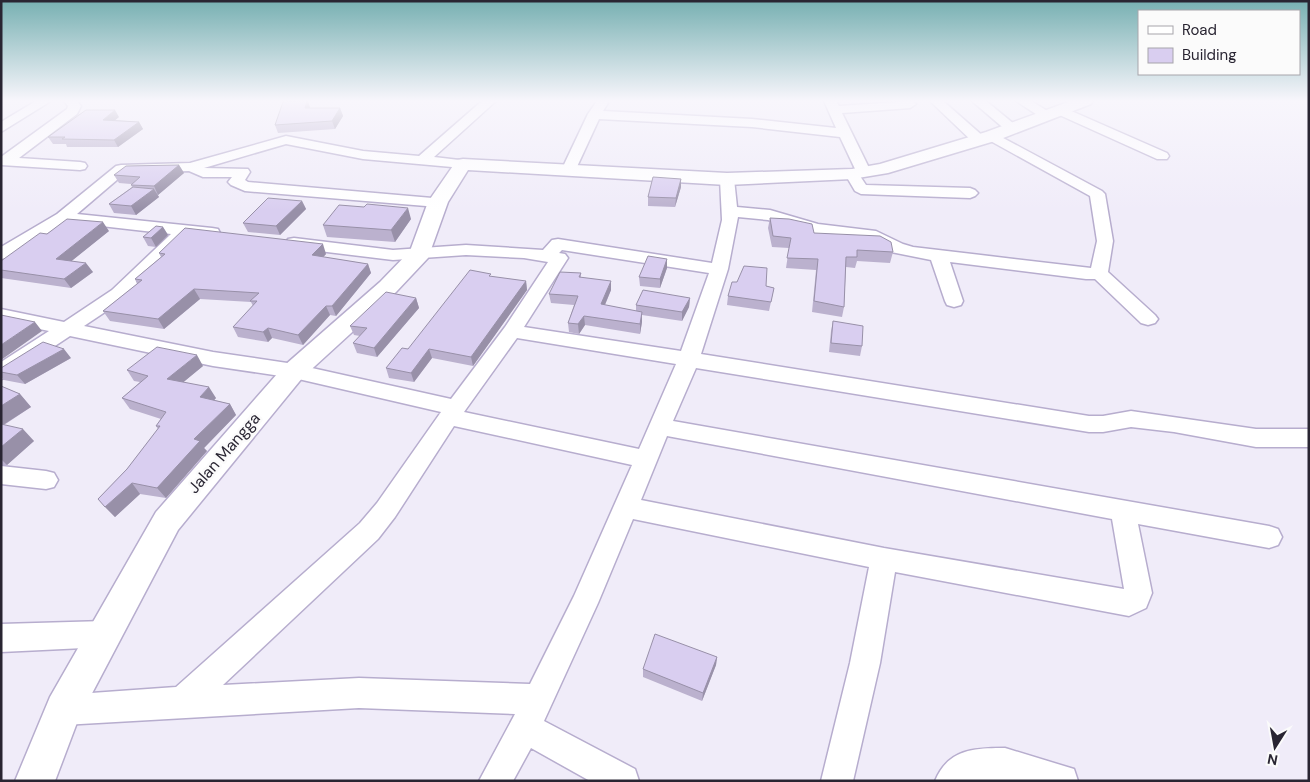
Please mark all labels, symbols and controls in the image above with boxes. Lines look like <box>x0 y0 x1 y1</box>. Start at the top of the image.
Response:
legend <box>1138 10 1300 75</box>
text: Road <box>1182 20 1217 40</box>
text: Building <box>1182 45 1237 65</box>
street label: Jalan Mangga <box>183 408 265 498</box>
north arrow <box>1250 722 1300 772</box>
text: N <box>1266 750 1279 770</box>

